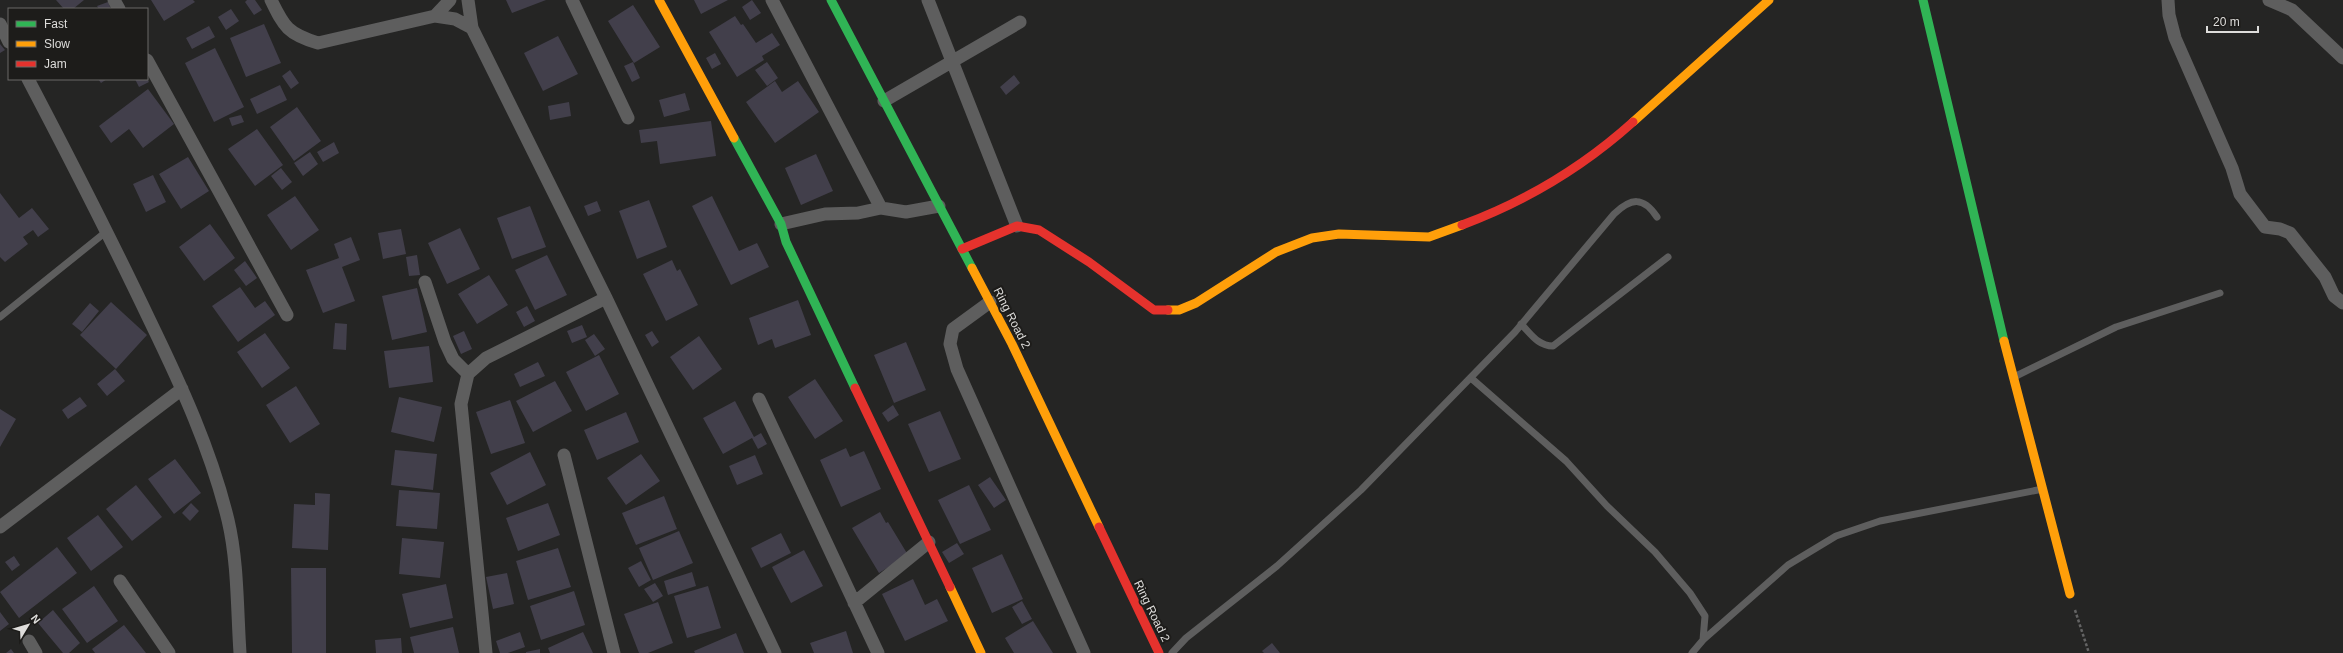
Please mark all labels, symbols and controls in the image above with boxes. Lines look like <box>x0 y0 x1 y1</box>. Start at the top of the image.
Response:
legend <box>8 8 148 80</box>
scale bar <box>2207 8 2258 34</box>
text: 20 m <box>2213 15 2240 29</box>
text: Fast <box>44 17 68 31</box>
text: Slow <box>44 37 70 51</box>
text: Jam <box>44 57 67 71</box>
street label: Ring Road 2 <box>991 285 1034 351</box>
street label: Ring Road 2 <box>1131 578 1173 644</box>
north arrow <box>8 605 48 645</box>
text: N <box>29 612 43 626</box>

